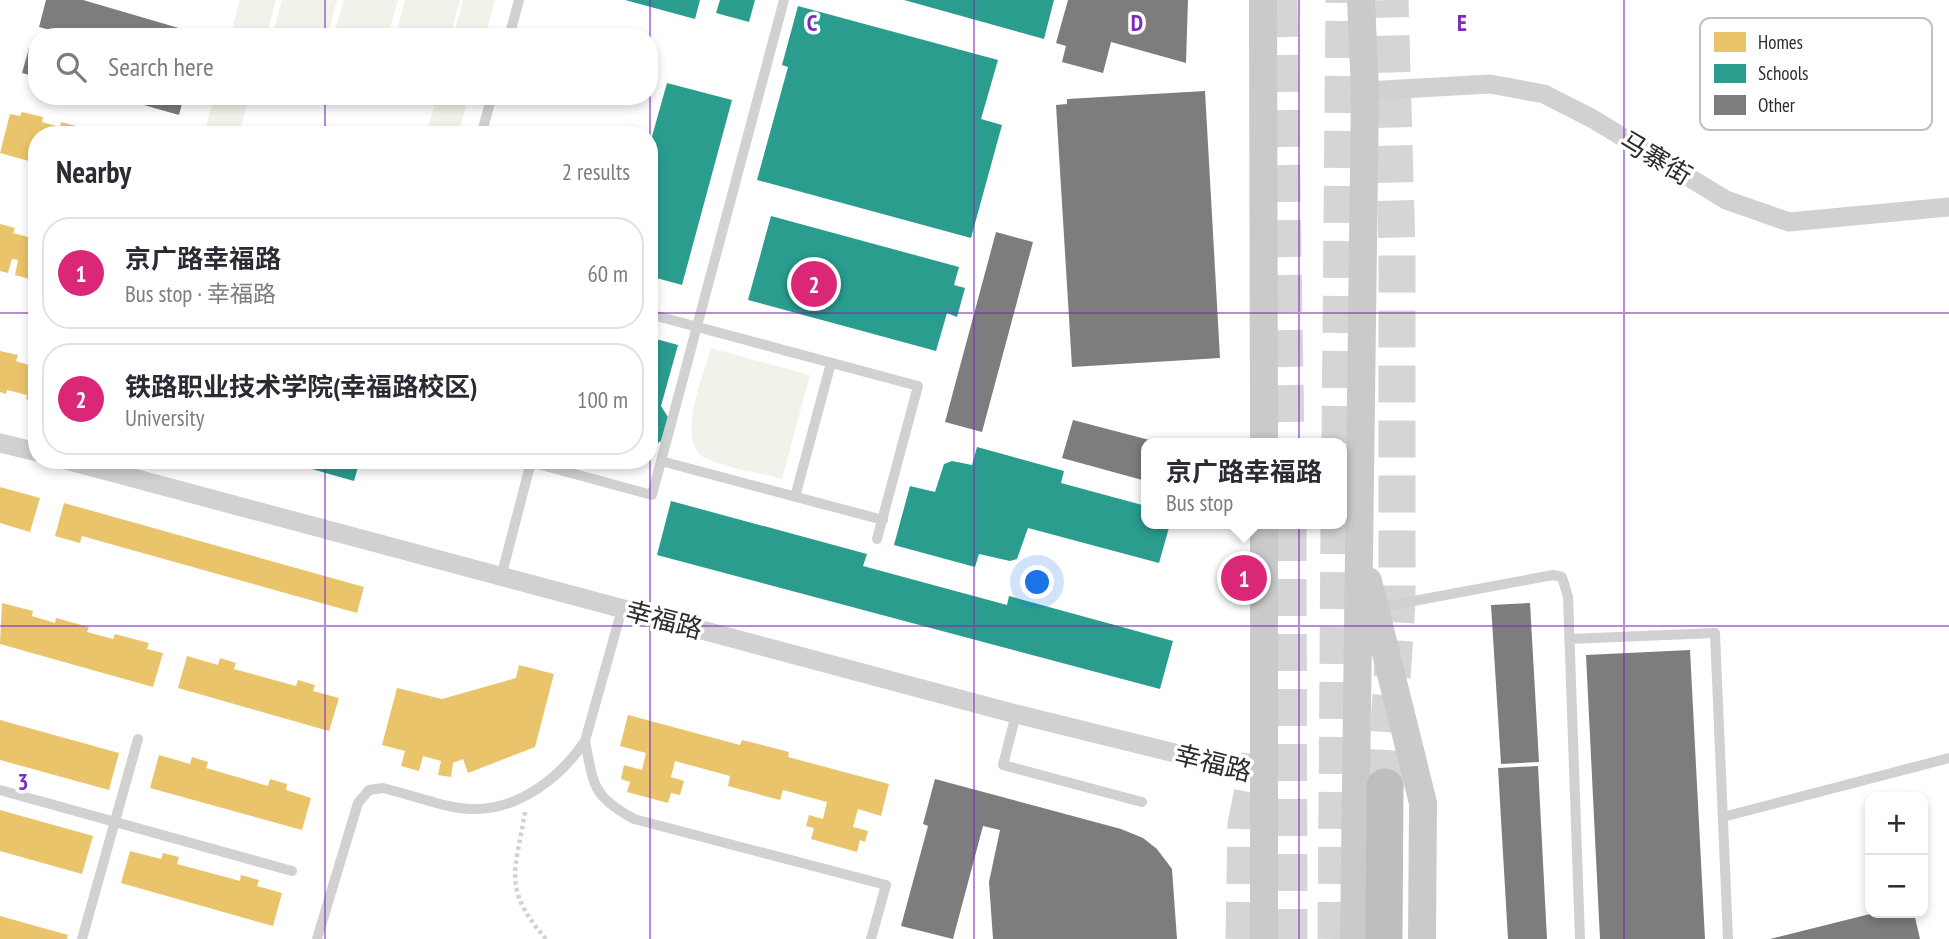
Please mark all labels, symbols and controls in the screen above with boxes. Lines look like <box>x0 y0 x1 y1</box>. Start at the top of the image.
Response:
text: C <box>807 8 818 37</box>
text: D <box>1131 8 1143 37</box>
text: E <box>1457 8 1467 37</box>
legend <box>1700 18 1932 130</box>
search box <box>28 28 658 105</box>
text: Homes <box>1758 30 1803 54</box>
icon: search <box>52 48 90 86</box>
text: Search here <box>108 50 214 83</box>
text: Schools <box>1758 61 1809 85</box>
text: Other <box>1758 93 1796 117</box>
street label: 马寨街 <box>1614 123 1698 192</box>
text: Nearby <box>56 152 131 191</box>
text: 2 results <box>562 157 630 186</box>
text: 京广路幸福路 <box>125 242 281 275</box>
pin: 2 <box>791 258 837 310</box>
text: 1 <box>76 259 87 288</box>
text: 60 m <box>587 259 628 288</box>
text: Bus stop · 幸福路 <box>125 279 276 308</box>
text: 铁路职业技术学院(幸福路校区) <box>125 370 477 403</box>
text: 2 <box>76 385 87 414</box>
text: 100 m <box>577 385 628 414</box>
text: University <box>125 403 204 432</box>
popup <box>1141 438 1347 529</box>
text: 京广路幸福路 <box>1166 455 1322 488</box>
text: Bus stop <box>1166 488 1233 517</box>
pin: 1 <box>1221 552 1267 604</box>
your location <box>1020 565 1054 599</box>
street label: 幸福路 <box>622 593 706 646</box>
street label: 幸福路 <box>1171 737 1255 788</box>
text: 3 <box>18 767 29 796</box>
map controls <box>1865 792 1928 918</box>
button: + <box>1865 792 1928 855</box>
button: − <box>1865 855 1928 918</box>

